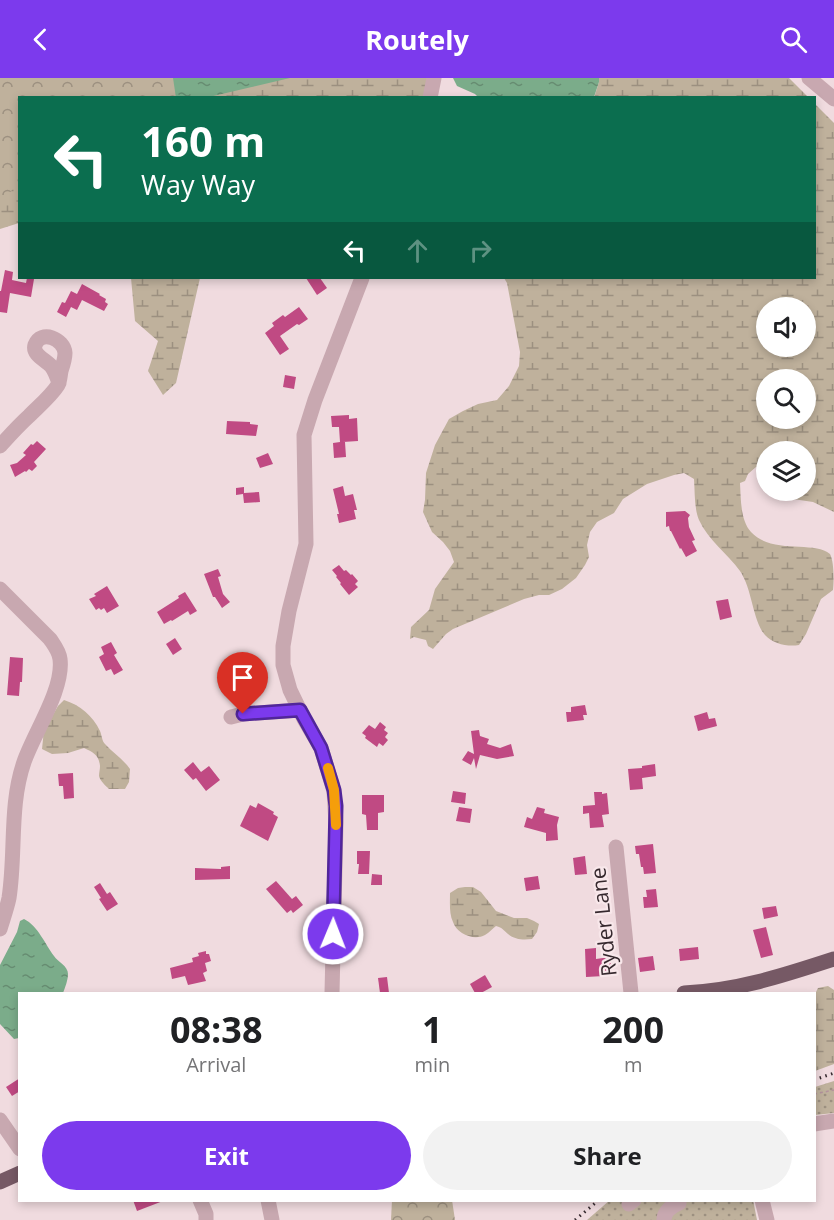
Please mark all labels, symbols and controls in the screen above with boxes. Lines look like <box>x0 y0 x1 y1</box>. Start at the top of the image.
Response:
text: Routely <box>365 21 469 58</box>
icon: back <box>24 23 57 56</box>
icon: search <box>777 23 810 56</box>
text: 160 m <box>141 112 265 169</box>
icon: left <box>42 120 120 198</box>
text: Way Way <box>141 166 255 203</box>
icon: left <box>338 234 371 267</box>
icon: ahead <box>401 234 434 267</box>
icon: right <box>464 234 497 267</box>
map controls <box>756 297 816 501</box>
button: sound <box>756 297 816 357</box>
button: search <box>756 369 816 429</box>
button: layers <box>756 441 816 501</box>
pin <box>217 652 268 714</box>
icon: arrive <box>226 661 259 694</box>
street label: Ryder Lane <box>583 866 623 978</box>
position arrow <box>301 902 365 966</box>
text: 08:38 <box>170 1005 263 1054</box>
text: 1 <box>422 1005 443 1054</box>
text: 200 <box>602 1005 664 1054</box>
text: Arrival <box>186 1051 246 1078</box>
text: min <box>414 1051 450 1078</box>
text: m <box>624 1051 642 1078</box>
button: Exit <box>42 1121 411 1190</box>
button: Share <box>423 1121 792 1190</box>

